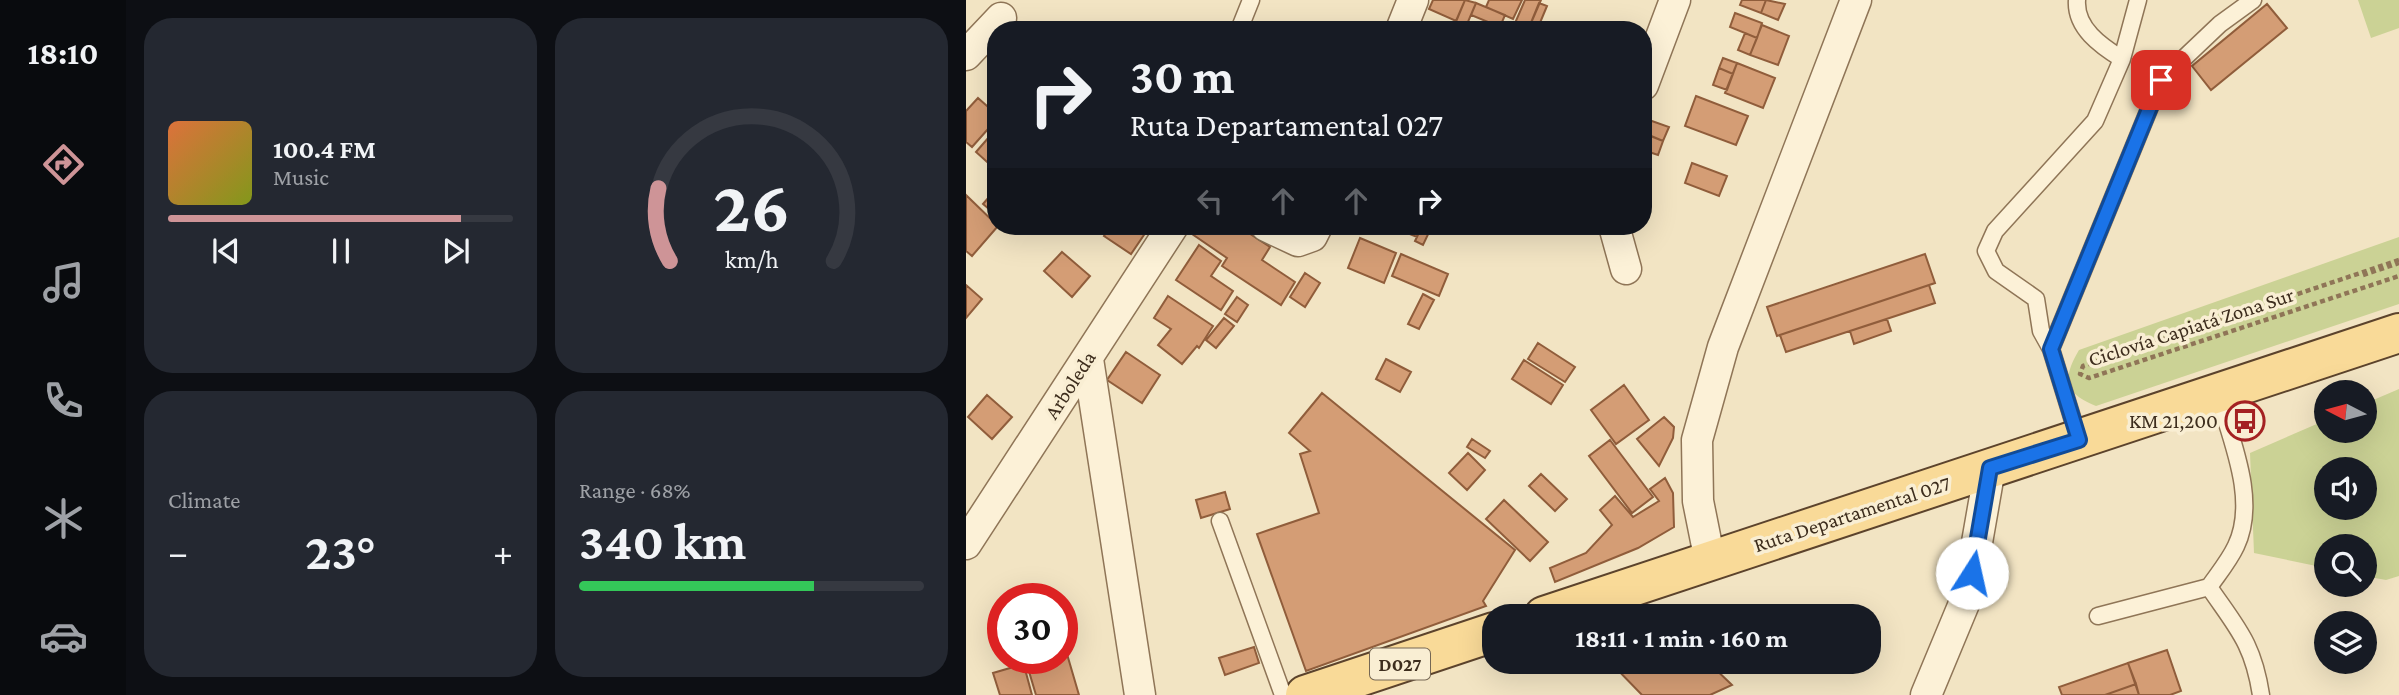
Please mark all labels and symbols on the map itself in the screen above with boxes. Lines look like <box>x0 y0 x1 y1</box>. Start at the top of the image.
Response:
pin <box>2131 50 2191 110</box>
street label: Ciclovía Capiatá Zona Sur <box>2085 282 2297 372</box>
street label: Arboleda <box>1039 346 1101 423</box>
north arrow <box>2314 380 2376 443</box>
bus stop icon: KM 21,200 <box>2224 400 2266 442</box>
place label: KM 21,200 <box>2129 409 2218 433</box>
street label: Ruta Departamental 027 <box>1751 471 1954 557</box>
position arrow <box>1935 536 2009 610</box>
speed limit sign: 30 <box>987 583 1078 674</box>
road number: D027 <box>1370 649 1430 680</box>

